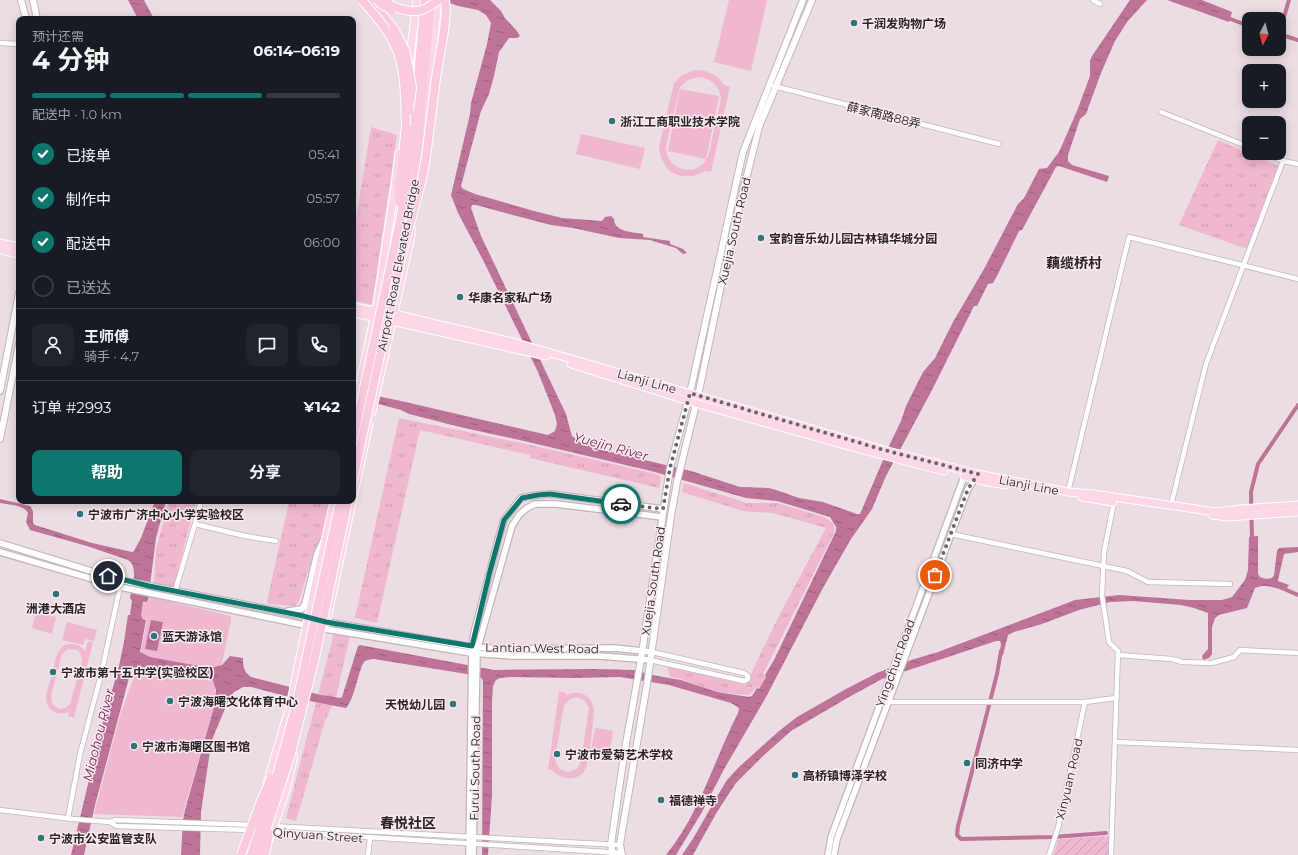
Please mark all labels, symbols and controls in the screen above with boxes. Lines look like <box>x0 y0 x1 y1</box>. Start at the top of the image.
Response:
north arrow <box>1242 12 1286 56</box>
map controls <box>1242 12 1286 160</box>
place label: 千润发购物广场 <box>862 16 946 31</box>
marker: 千润发购物广场 <box>849 18 859 28</box>
text: 预计还需 <box>32 28 84 44</box>
text: 06:14–06:19 <box>253 41 340 60</box>
text: 4 分钟 <box>32 44 109 76</box>
button: + <box>1242 64 1286 108</box>
street label: 薛家南路88弄 <box>846 99 922 131</box>
text: 配送中 · 1.0 km <box>32 106 122 122</box>
place label: 浙江工商职业技术学院 <box>620 114 740 129</box>
marker: 浙江工商职业技术学院 <box>607 116 617 126</box>
button: − <box>1242 116 1286 160</box>
icon: check <box>32 143 54 165</box>
text: 已接单 <box>66 146 111 165</box>
text: 05:41 <box>308 146 340 162</box>
street label: Xuejia South Road <box>714 176 754 286</box>
street label: Airport Road Elevated Bridge <box>374 178 422 352</box>
icon: check <box>32 187 54 209</box>
text: 制作中 <box>66 190 111 209</box>
text: 05:57 <box>306 190 340 206</box>
icon: check <box>32 231 54 253</box>
place label: 宝韵音乐幼儿园古林镇华城分园 <box>769 231 937 246</box>
marker: 宝韵音乐幼儿园古林镇华城分园 <box>756 233 766 243</box>
text: 配送中 <box>66 234 111 253</box>
text: 06:00 <box>304 234 340 250</box>
district label: 藕缆桥村 <box>1046 254 1102 272</box>
text: 已送达 <box>66 278 111 297</box>
place label: 华康名家私广场 <box>468 290 552 305</box>
marker: 华康名家私广场 <box>455 292 465 302</box>
button: person <box>32 324 74 366</box>
button: chat <box>246 324 288 366</box>
button: phone <box>298 324 340 366</box>
text: 王师傅 <box>84 327 129 346</box>
text: 骑手 · 4.7 <box>84 348 139 364</box>
street label: Lianji Line <box>616 365 678 397</box>
text: ¥142 <box>303 397 340 416</box>
text: 订单 #2993 <box>32 398 111 417</box>
water label: Yuejin River <box>572 428 651 464</box>
button: 帮助 <box>32 450 182 496</box>
button: 分享 <box>190 450 340 496</box>
street label: Lianji Line <box>998 472 1060 498</box>
courier <box>601 484 641 524</box>
icon: car <box>610 493 632 515</box>
place label: 宁波市广济中心小学实验校区 <box>88 507 244 522</box>
marker: 宁波市广济中心小学实验校区 <box>75 509 85 519</box>
street label: Xuejia South Road <box>638 525 668 637</box>
pin <box>918 558 952 592</box>
pin <box>91 559 125 593</box>
icon: bag <box>924 564 946 586</box>
icon: home <box>97 565 119 587</box>
marker: 洲港大酒店 <box>51 589 61 599</box>
place label: 洲港大酒店 <box>26 601 86 616</box>
street label: Yingchun Road <box>872 617 918 709</box>
place label: 蓝天游泳馆 <box>162 629 222 644</box>
marker: 蓝天游泳馆 <box>149 631 159 641</box>
street label: Lantian West Road <box>485 640 599 656</box>
place label: 宁波市第十五中学(实验校区) <box>61 665 214 680</box>
marker: 宁波市第十五中学(实验校区) <box>48 667 58 677</box>
water label: Miaohou River <box>79 686 117 783</box>
place label: 宁波海曙文化体育中心 <box>178 694 298 709</box>
marker: 宁波海曙文化体育中心 <box>165 696 175 706</box>
place label: 天悦幼儿园 <box>385 697 445 712</box>
marker: 天悦幼儿园 <box>448 699 458 709</box>
street label: Furui South Road <box>467 715 483 821</box>
street label: Xinyuan Road <box>1052 737 1086 821</box>
place label: 宁波市海曙区图书馆 <box>142 739 250 754</box>
marker: 宁波市海曙区图书馆 <box>129 741 139 751</box>
place label: 宁波市爱菊艺术学校 <box>565 747 673 762</box>
marker: 宁波市爱菊艺术学校 <box>552 749 562 759</box>
place label: 同济中学 <box>975 756 1023 771</box>
marker: 同济中学 <box>962 758 972 768</box>
place label: 高桥镇博泽学校 <box>803 768 887 783</box>
marker: 高桥镇博泽学校 <box>790 770 800 780</box>
place label: 福德禅寺 <box>669 793 717 808</box>
marker: 福德禅寺 <box>656 795 666 805</box>
district label: 春悦社区 <box>380 814 436 832</box>
street label: Qinyuan Street <box>272 824 364 846</box>
place label: 宁波市公安监管支队 <box>49 831 157 846</box>
marker: 宁波市公安监管支队 <box>36 833 46 843</box>

